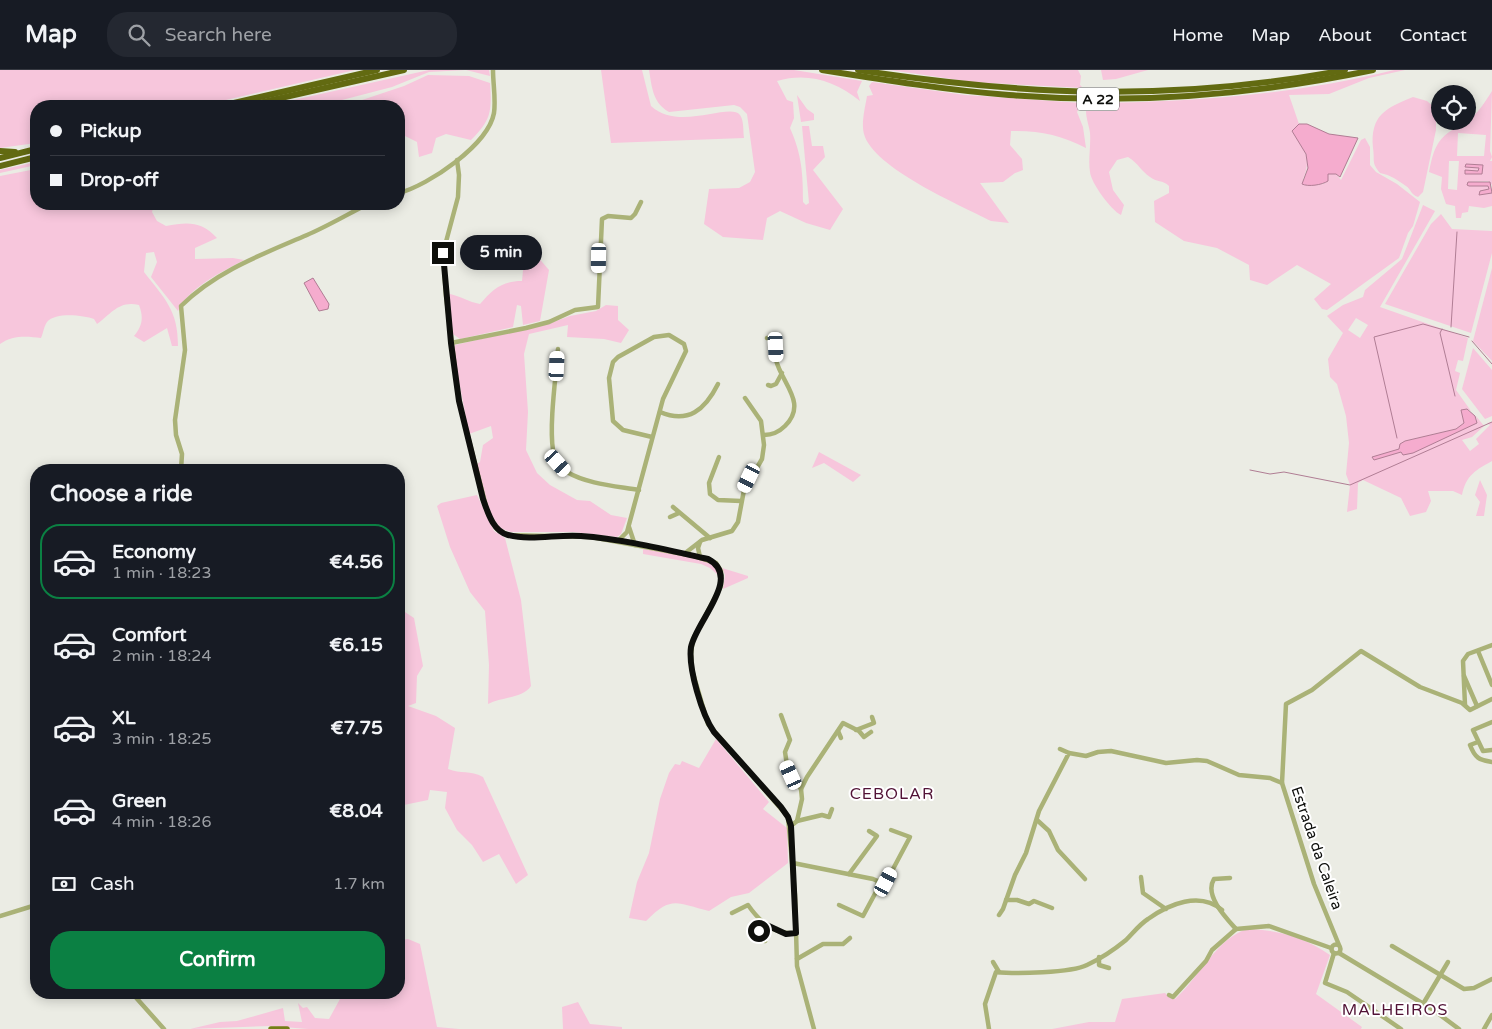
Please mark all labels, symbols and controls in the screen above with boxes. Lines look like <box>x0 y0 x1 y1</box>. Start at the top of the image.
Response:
search box <box>107 12 457 57</box>
text: Map <box>25 20 77 49</box>
icon: search <box>125 21 153 49</box>
text: Search here <box>165 24 272 46</box>
text: Home <box>1172 24 1223 46</box>
text: Map <box>1251 24 1290 46</box>
text: About <box>1318 24 1372 46</box>
text: Contact <box>1400 24 1467 46</box>
map controls <box>1431 85 1476 130</box>
button: locate <box>1431 85 1476 130</box>
road number: A 22 <box>1077 88 1119 110</box>
text: Pickup <box>80 120 141 142</box>
text: Drop-off <box>80 169 159 191</box>
callout: 5 min <box>460 236 543 270</box>
route end <box>432 242 454 264</box>
text: 5 min <box>480 242 522 262</box>
car <box>591 243 606 273</box>
car <box>767 332 784 362</box>
car <box>548 351 565 381</box>
car <box>542 447 573 479</box>
car <box>735 461 762 495</box>
text: Choose a ride <box>50 481 193 507</box>
icon: car <box>52 539 97 584</box>
text: Economy <box>112 541 196 563</box>
text: €4.56 <box>329 551 383 573</box>
text: 1 min · 18:23 <box>112 563 211 583</box>
icon: car <box>52 622 97 667</box>
text: Comfort <box>112 624 186 646</box>
text: €6.15 <box>329 634 383 656</box>
text: 2 min · 18:24 <box>112 646 211 666</box>
icon: car <box>52 705 97 750</box>
text: XL <box>112 707 136 729</box>
text: €7.75 <box>330 717 383 739</box>
text: 3 min · 18:25 <box>112 729 211 749</box>
car <box>778 758 803 792</box>
district label: CEBOLAR <box>850 784 934 804</box>
street label: Estrada da Caleira <box>1287 784 1347 912</box>
icon: car <box>52 788 97 833</box>
text: Green <box>112 790 166 812</box>
text: €8.04 <box>329 800 383 822</box>
text: 4 min · 18:26 <box>112 812 211 832</box>
car <box>872 865 899 899</box>
icon: cash <box>50 870 78 898</box>
text: Cash <box>90 873 135 895</box>
text: 1.7 km <box>333 874 385 894</box>
route start <box>748 920 770 942</box>
button: Confirm <box>50 931 385 989</box>
district label: MALHEIROS <box>1342 1000 1448 1020</box>

